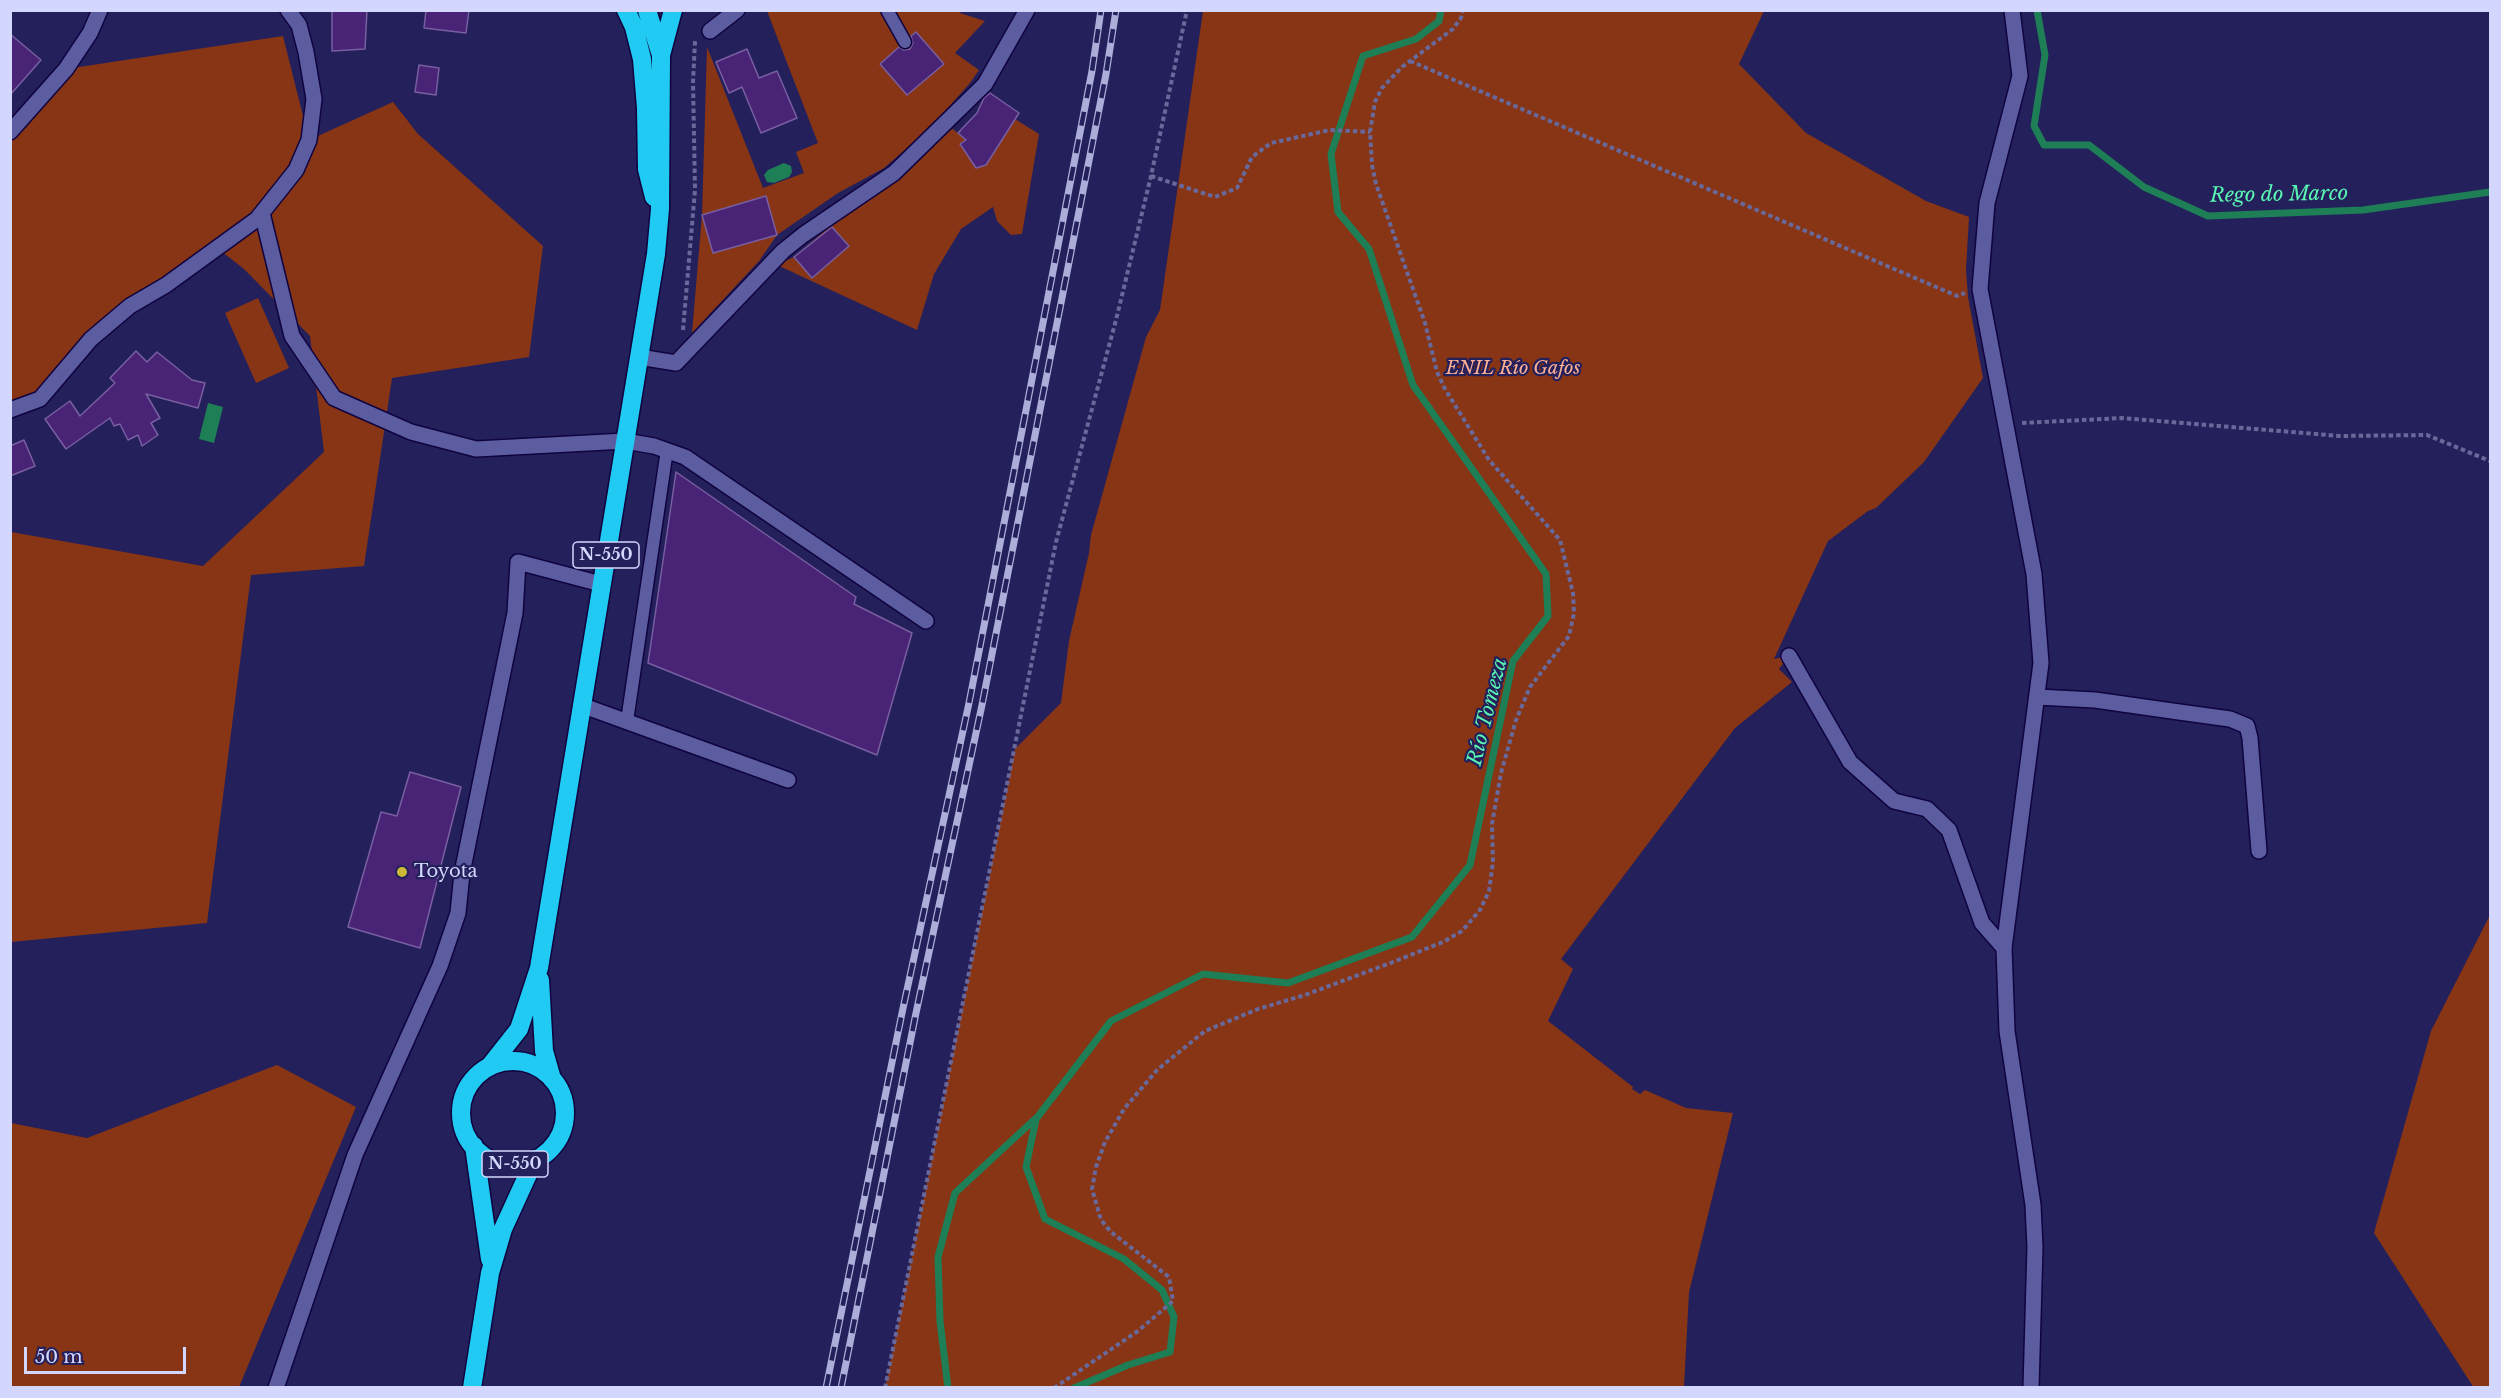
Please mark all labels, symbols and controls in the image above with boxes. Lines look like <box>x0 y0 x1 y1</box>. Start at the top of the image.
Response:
water label: Rego do Marco <box>2210 182 2348 208</box>
park label: ENIL Río Gafos <box>1446 358 1580 380</box>
road number: N-550 <box>573 542 639 568</box>
water label: Río Tomeza <box>1463 656 1513 768</box>
place label: Toyota <box>414 861 478 883</box>
marker: Toyota <box>395 865 409 879</box>
road number: N-550 <box>482 1151 548 1177</box>
scale bar <box>27 1335 189 1373</box>
text: 50 m <box>35 1346 83 1368</box>

